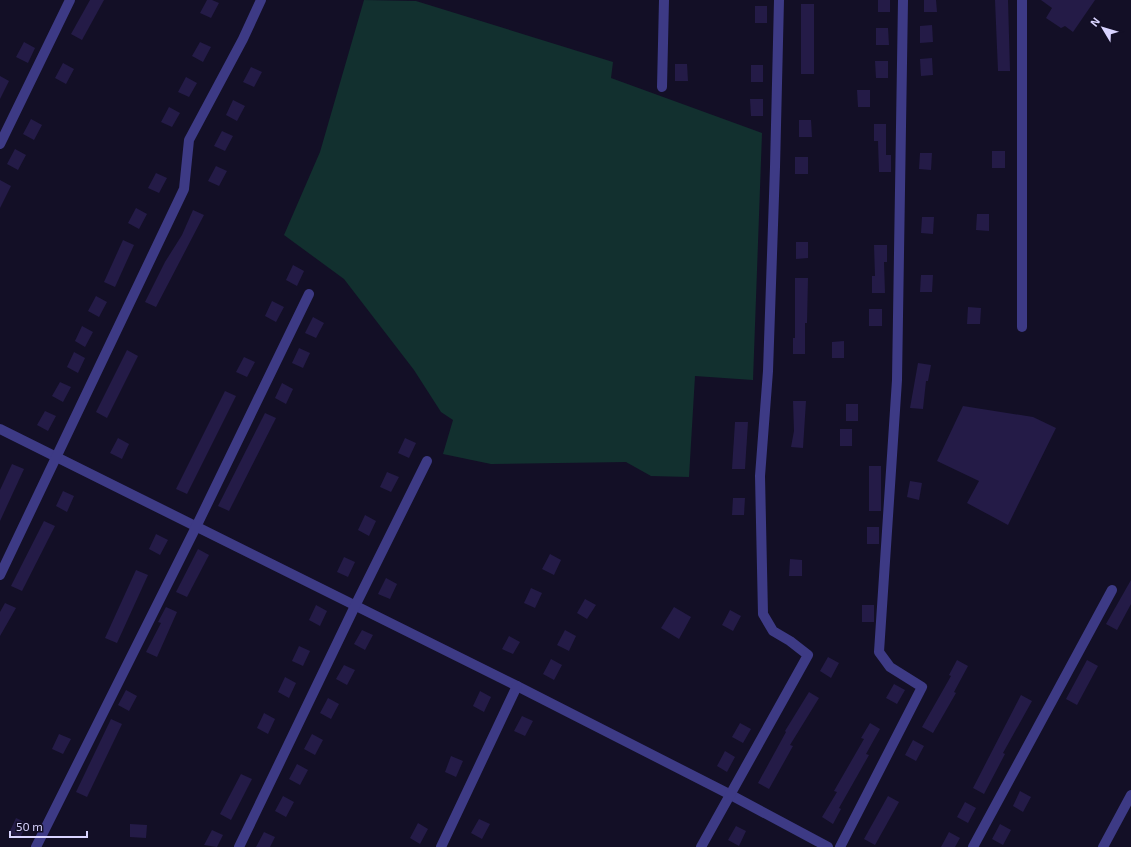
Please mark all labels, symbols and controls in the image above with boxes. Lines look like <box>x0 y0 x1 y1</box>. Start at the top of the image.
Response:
north arrow <box>1083 8 1123 48</box>
text: N <box>1087 14 1102 29</box>
scale bar <box>10 813 87 839</box>
text: 50 m <box>16 819 43 833</box>

